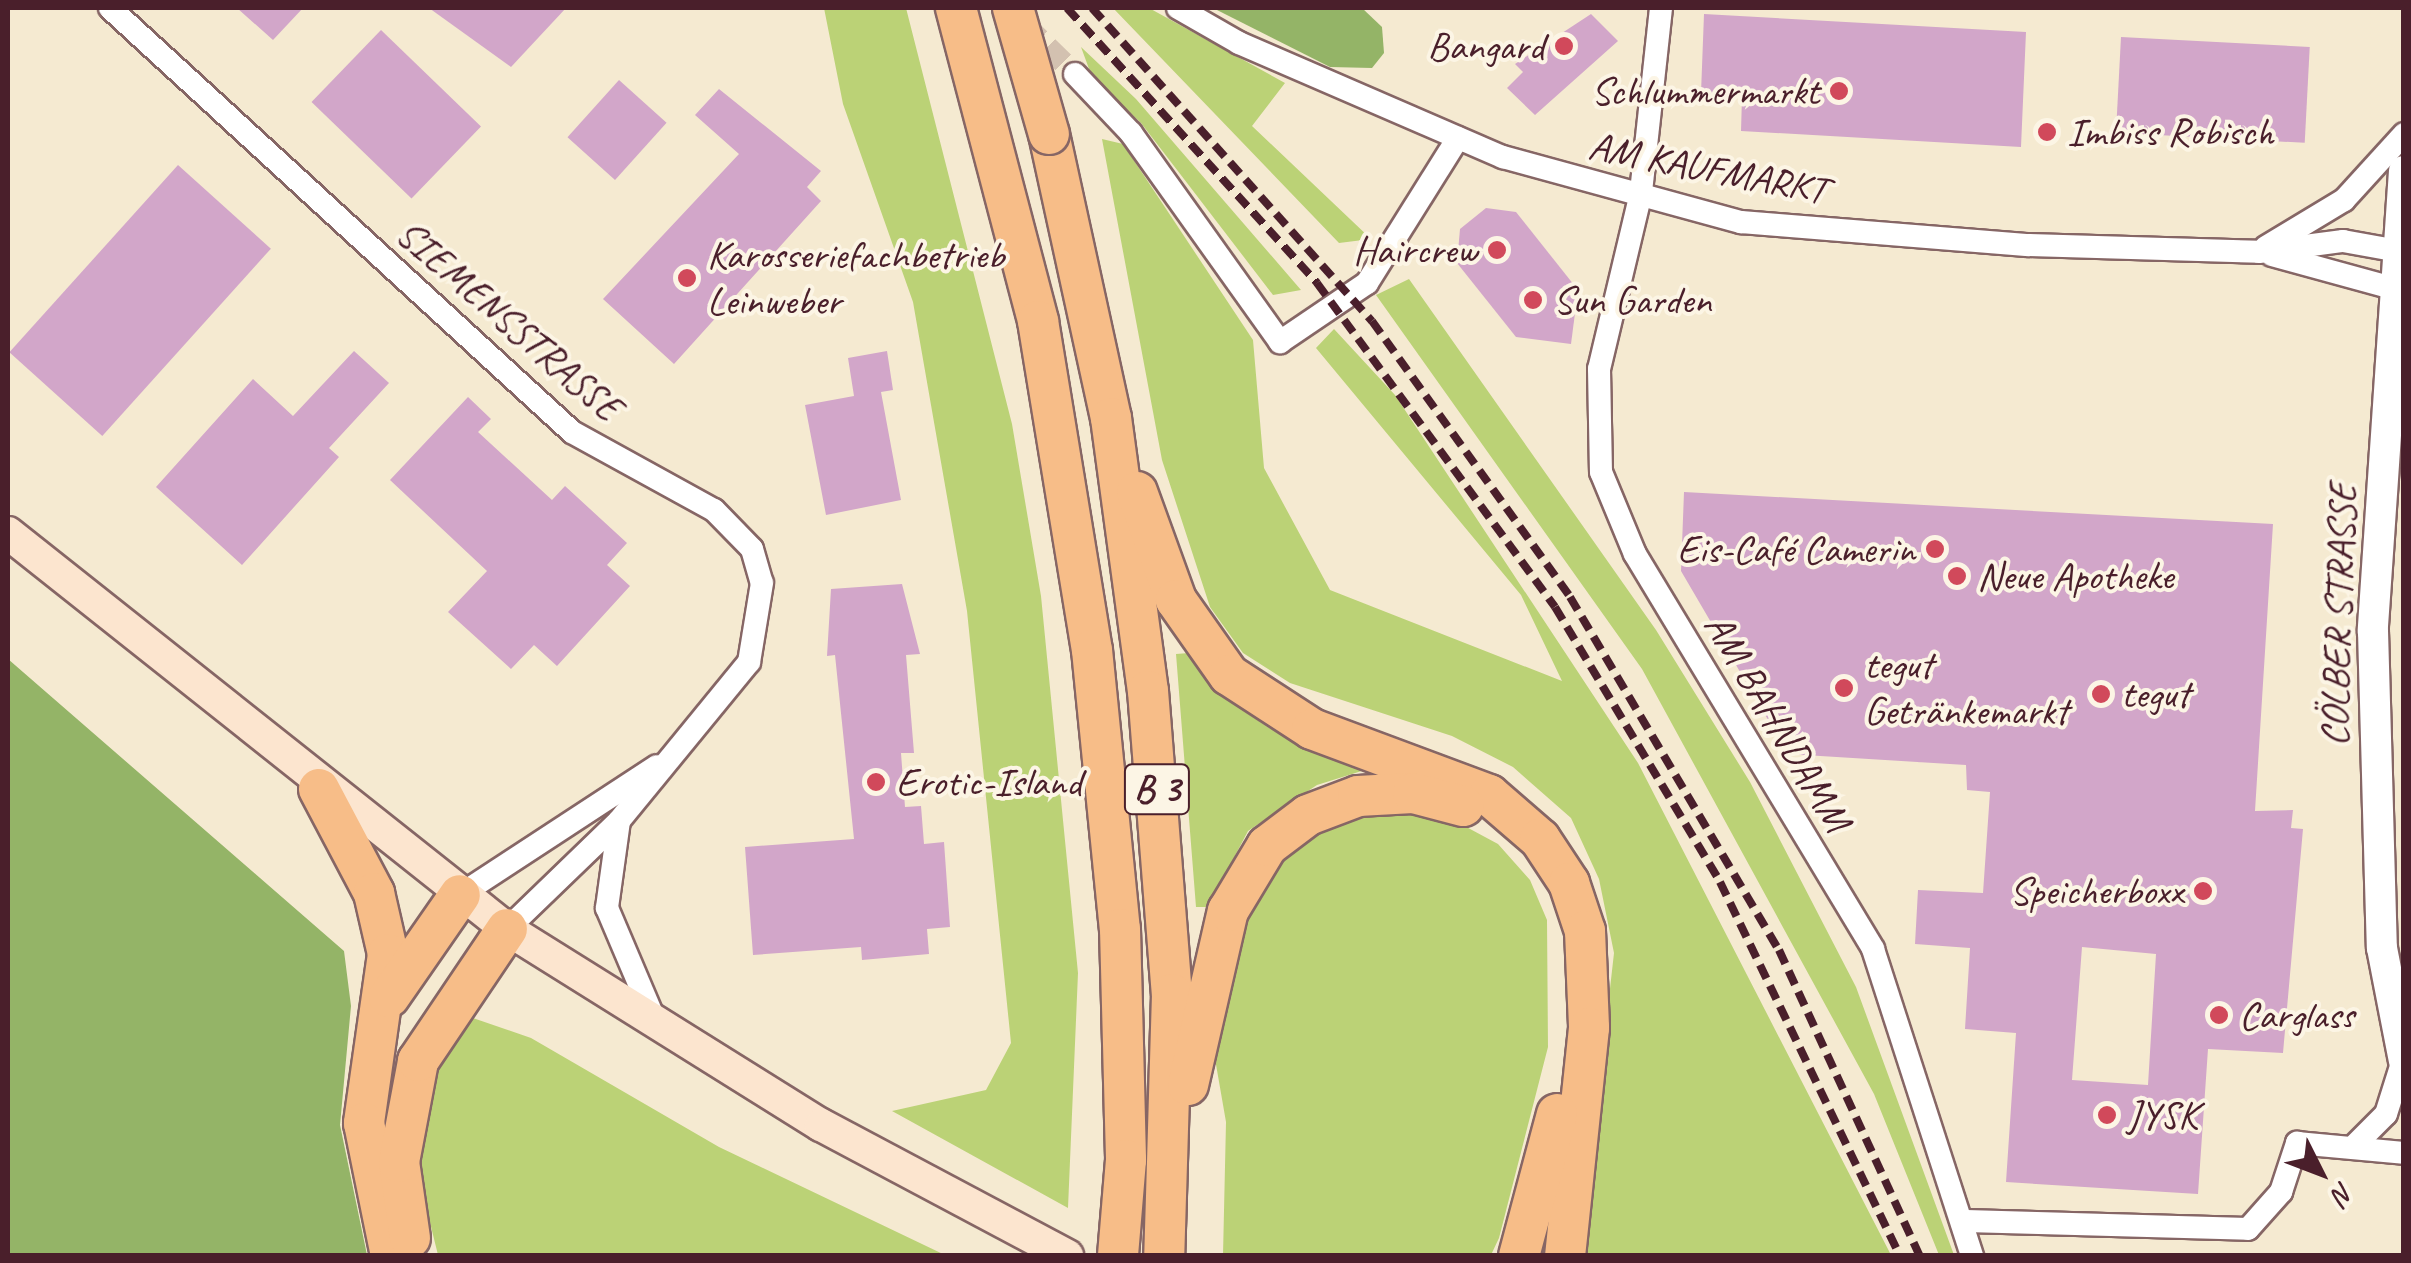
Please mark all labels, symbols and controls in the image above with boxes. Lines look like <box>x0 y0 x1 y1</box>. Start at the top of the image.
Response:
place label: Bangard <box>1427 22 1544 70</box>
marker: Bangard <box>1553 35 1575 57</box>
place label: Schlummermarkt <box>1591 67 1819 115</box>
marker: Schlummermarkt <box>1828 80 1850 102</box>
place label: Imbiss Robisch <box>2067 108 2274 156</box>
street label: AM KAUFMARKT <box>1584 121 1832 215</box>
marker: Imbiss Robisch <box>2036 121 2058 143</box>
street label: SIEMENSSTRASSE <box>387 209 631 431</box>
place label: Haircrew <box>1353 226 1477 274</box>
place label: Karosseriefachbetrieb Leinweber <box>707 231 1004 325</box>
marker: Haircrew <box>1486 239 1508 261</box>
marker: Karosseriefachbetrieb Leinweber <box>676 267 698 289</box>
place label: Sun Garden <box>1553 276 1712 324</box>
marker: Sun Garden <box>1522 289 1544 311</box>
street label: CÖLBER STRASSE <box>2309 483 2367 747</box>
place label: Eis-Café Camerin <box>1677 525 1915 573</box>
marker: Eis-Café Camerin <box>1924 538 1946 560</box>
place label: Neue Apotheke <box>1977 552 2173 600</box>
marker: Neue Apotheke <box>1946 565 1968 587</box>
street label: AM BAHNDAMM <box>1694 605 1862 839</box>
place label: tegut Getränkemarkt <box>1864 641 2068 735</box>
place label: tegut <box>2121 670 2189 718</box>
marker: tegut Getränkemarkt <box>1833 677 1855 699</box>
marker: tegut <box>2090 683 2112 705</box>
road number: B 3 <box>1122 756 1192 822</box>
place label: Erotic-Island <box>896 758 1082 806</box>
marker: Erotic-Island <box>865 771 887 793</box>
place label: Speicherboxx <box>2009 867 2183 915</box>
marker: Speicherboxx <box>2192 880 2214 902</box>
place label: Carglass <box>2239 991 2354 1039</box>
marker: Carglass <box>2208 1004 2230 1026</box>
place label: JYSK <box>2127 1091 2198 1139</box>
marker: JYSK <box>2096 1104 2118 1126</box>
north arrow <box>2271 1123 2371 1223</box>
text: N <box>2325 1175 2362 1212</box>

